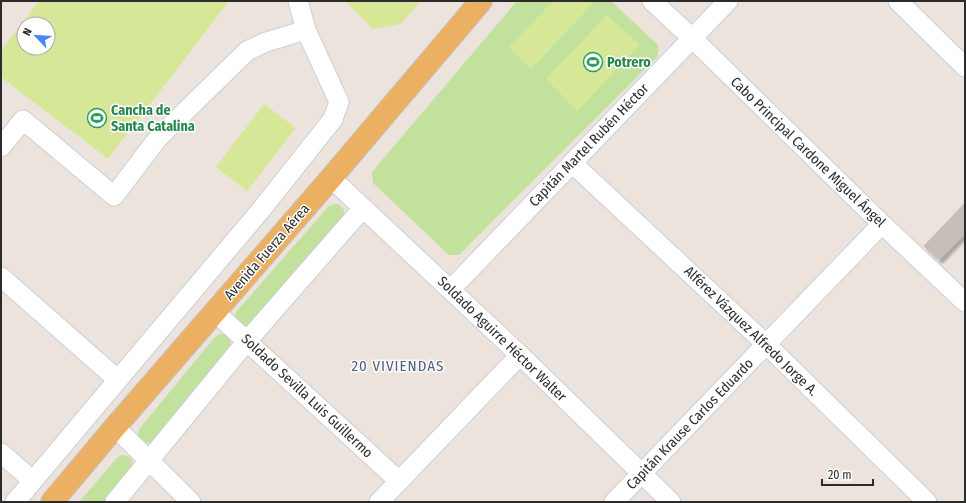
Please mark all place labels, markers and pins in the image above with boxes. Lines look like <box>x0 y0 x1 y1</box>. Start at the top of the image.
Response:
sports icon: Potrero <box>582 51 604 73</box>
place label: Potrero <box>607 54 651 71</box>
place label: Cancha de Santa Catalina <box>111 102 195 135</box>
sports icon: Cancha de Santa Catalina <box>86 107 108 129</box>

